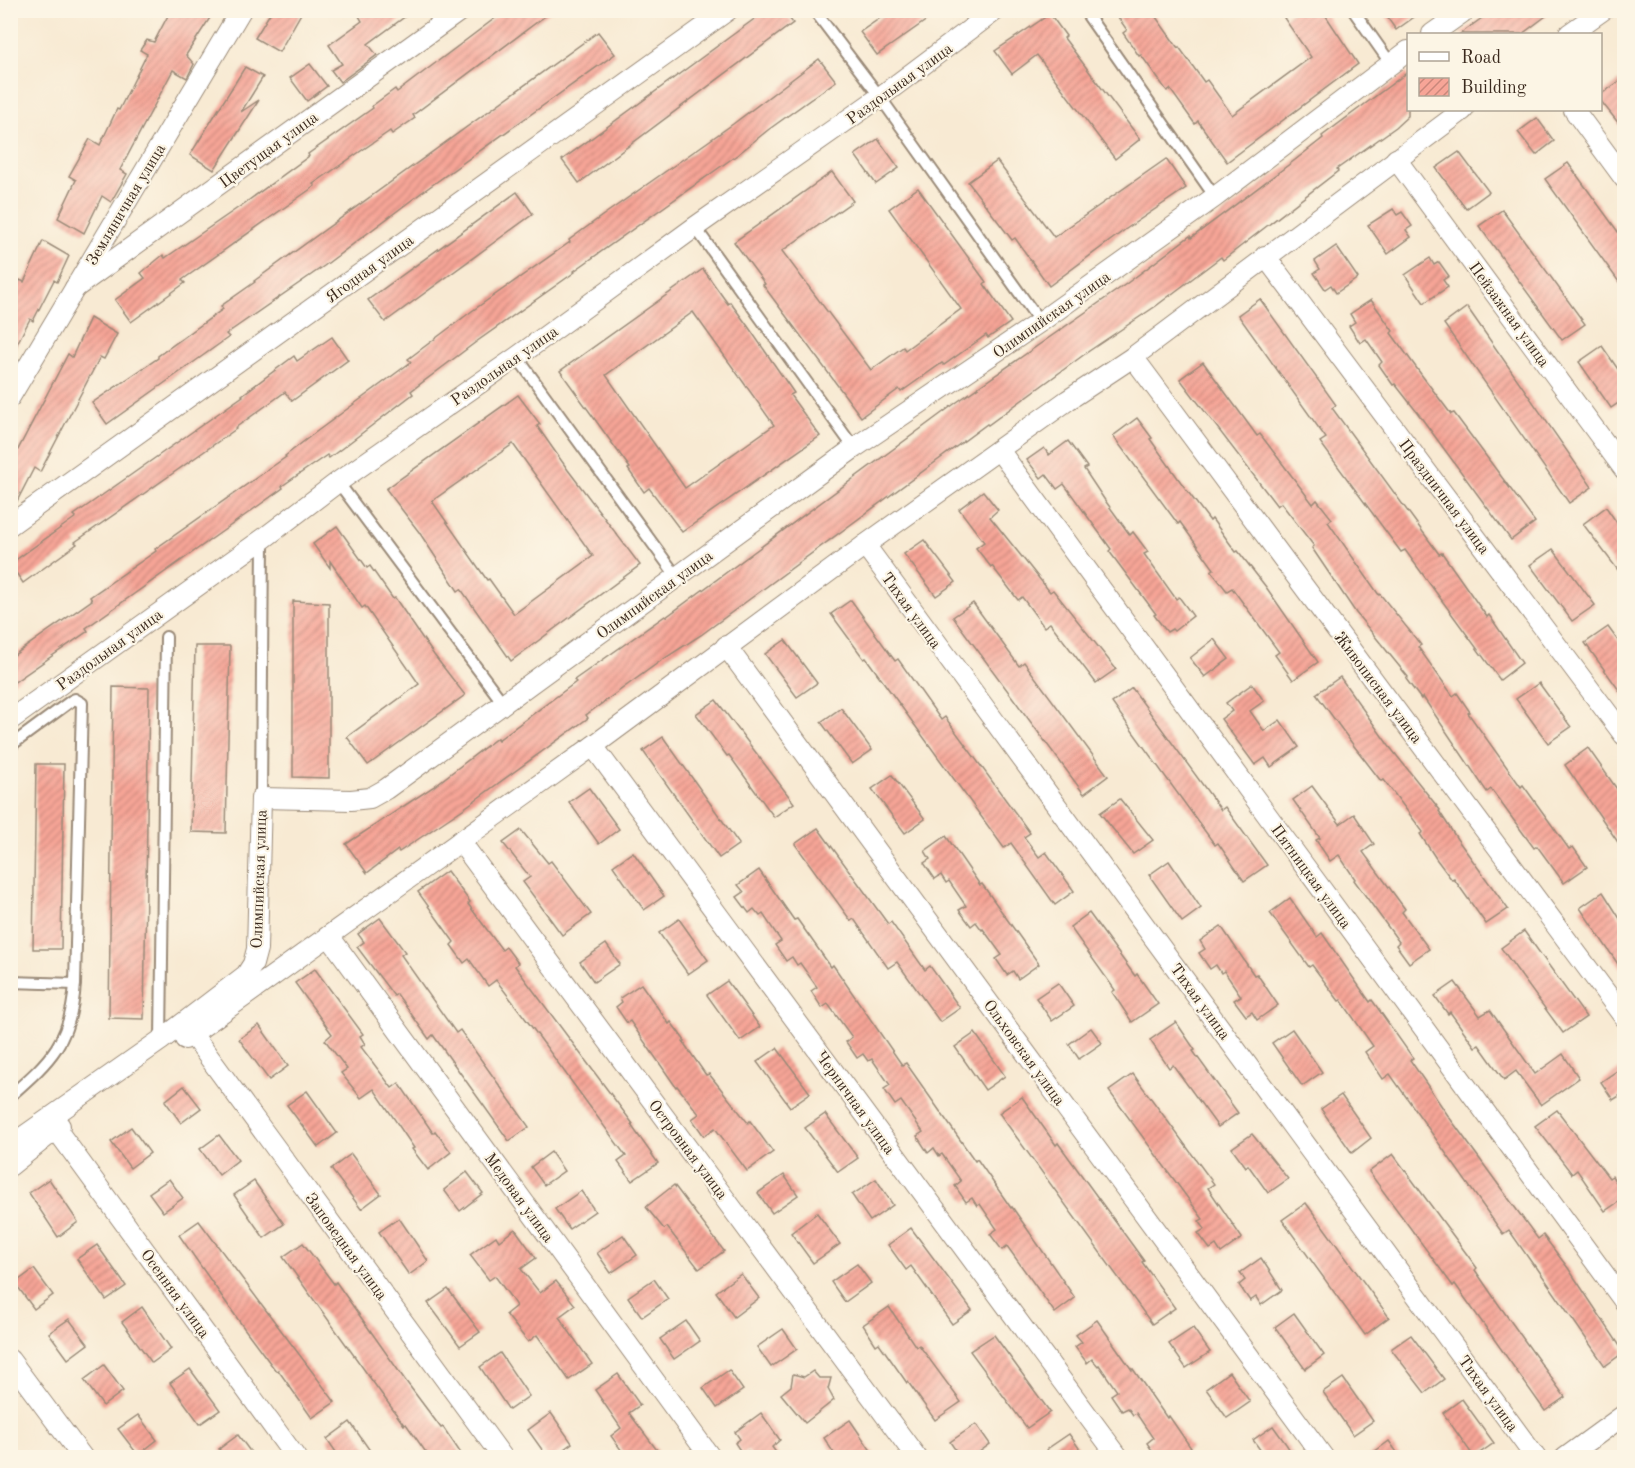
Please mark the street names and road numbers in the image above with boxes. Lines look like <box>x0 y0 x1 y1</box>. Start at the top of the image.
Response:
street label: Раздольная улица <box>844 41 956 128</box>
street label: Цветущая улица <box>217 110 322 192</box>
street label: Земляничная улица <box>84 141 169 269</box>
street label: Ягодная улица <box>323 233 417 307</box>
street label: Пейзажная улица <box>1465 260 1552 371</box>
street label: Олимпийская улица <box>991 269 1114 362</box>
street label: Раздольная улица <box>449 324 562 409</box>
street label: Праздничная улица <box>1395 437 1492 558</box>
street label: Олимпийская улица <box>594 548 716 643</box>
street label: Тихая улица <box>877 570 943 652</box>
street label: Раздольная улица <box>54 607 166 694</box>
street label: Живописная улица <box>1330 629 1425 747</box>
street label: Олимпийская улица <box>250 809 270 949</box>
street label: Пятницкая улица <box>1267 822 1353 932</box>
street label: Тихая улица <box>1166 961 1232 1043</box>
street label: Ольховская улица <box>980 997 1067 1109</box>
street label: Черничная улица <box>812 1049 897 1158</box>
street label: Островная улица <box>645 1097 730 1203</box>
street label: Медовая улица <box>481 1151 556 1246</box>
street label: Заповедная улица <box>301 1191 389 1304</box>
street label: Осенняя улица <box>137 1247 212 1341</box>
street label: Тихая улица <box>1454 1353 1520 1435</box>

